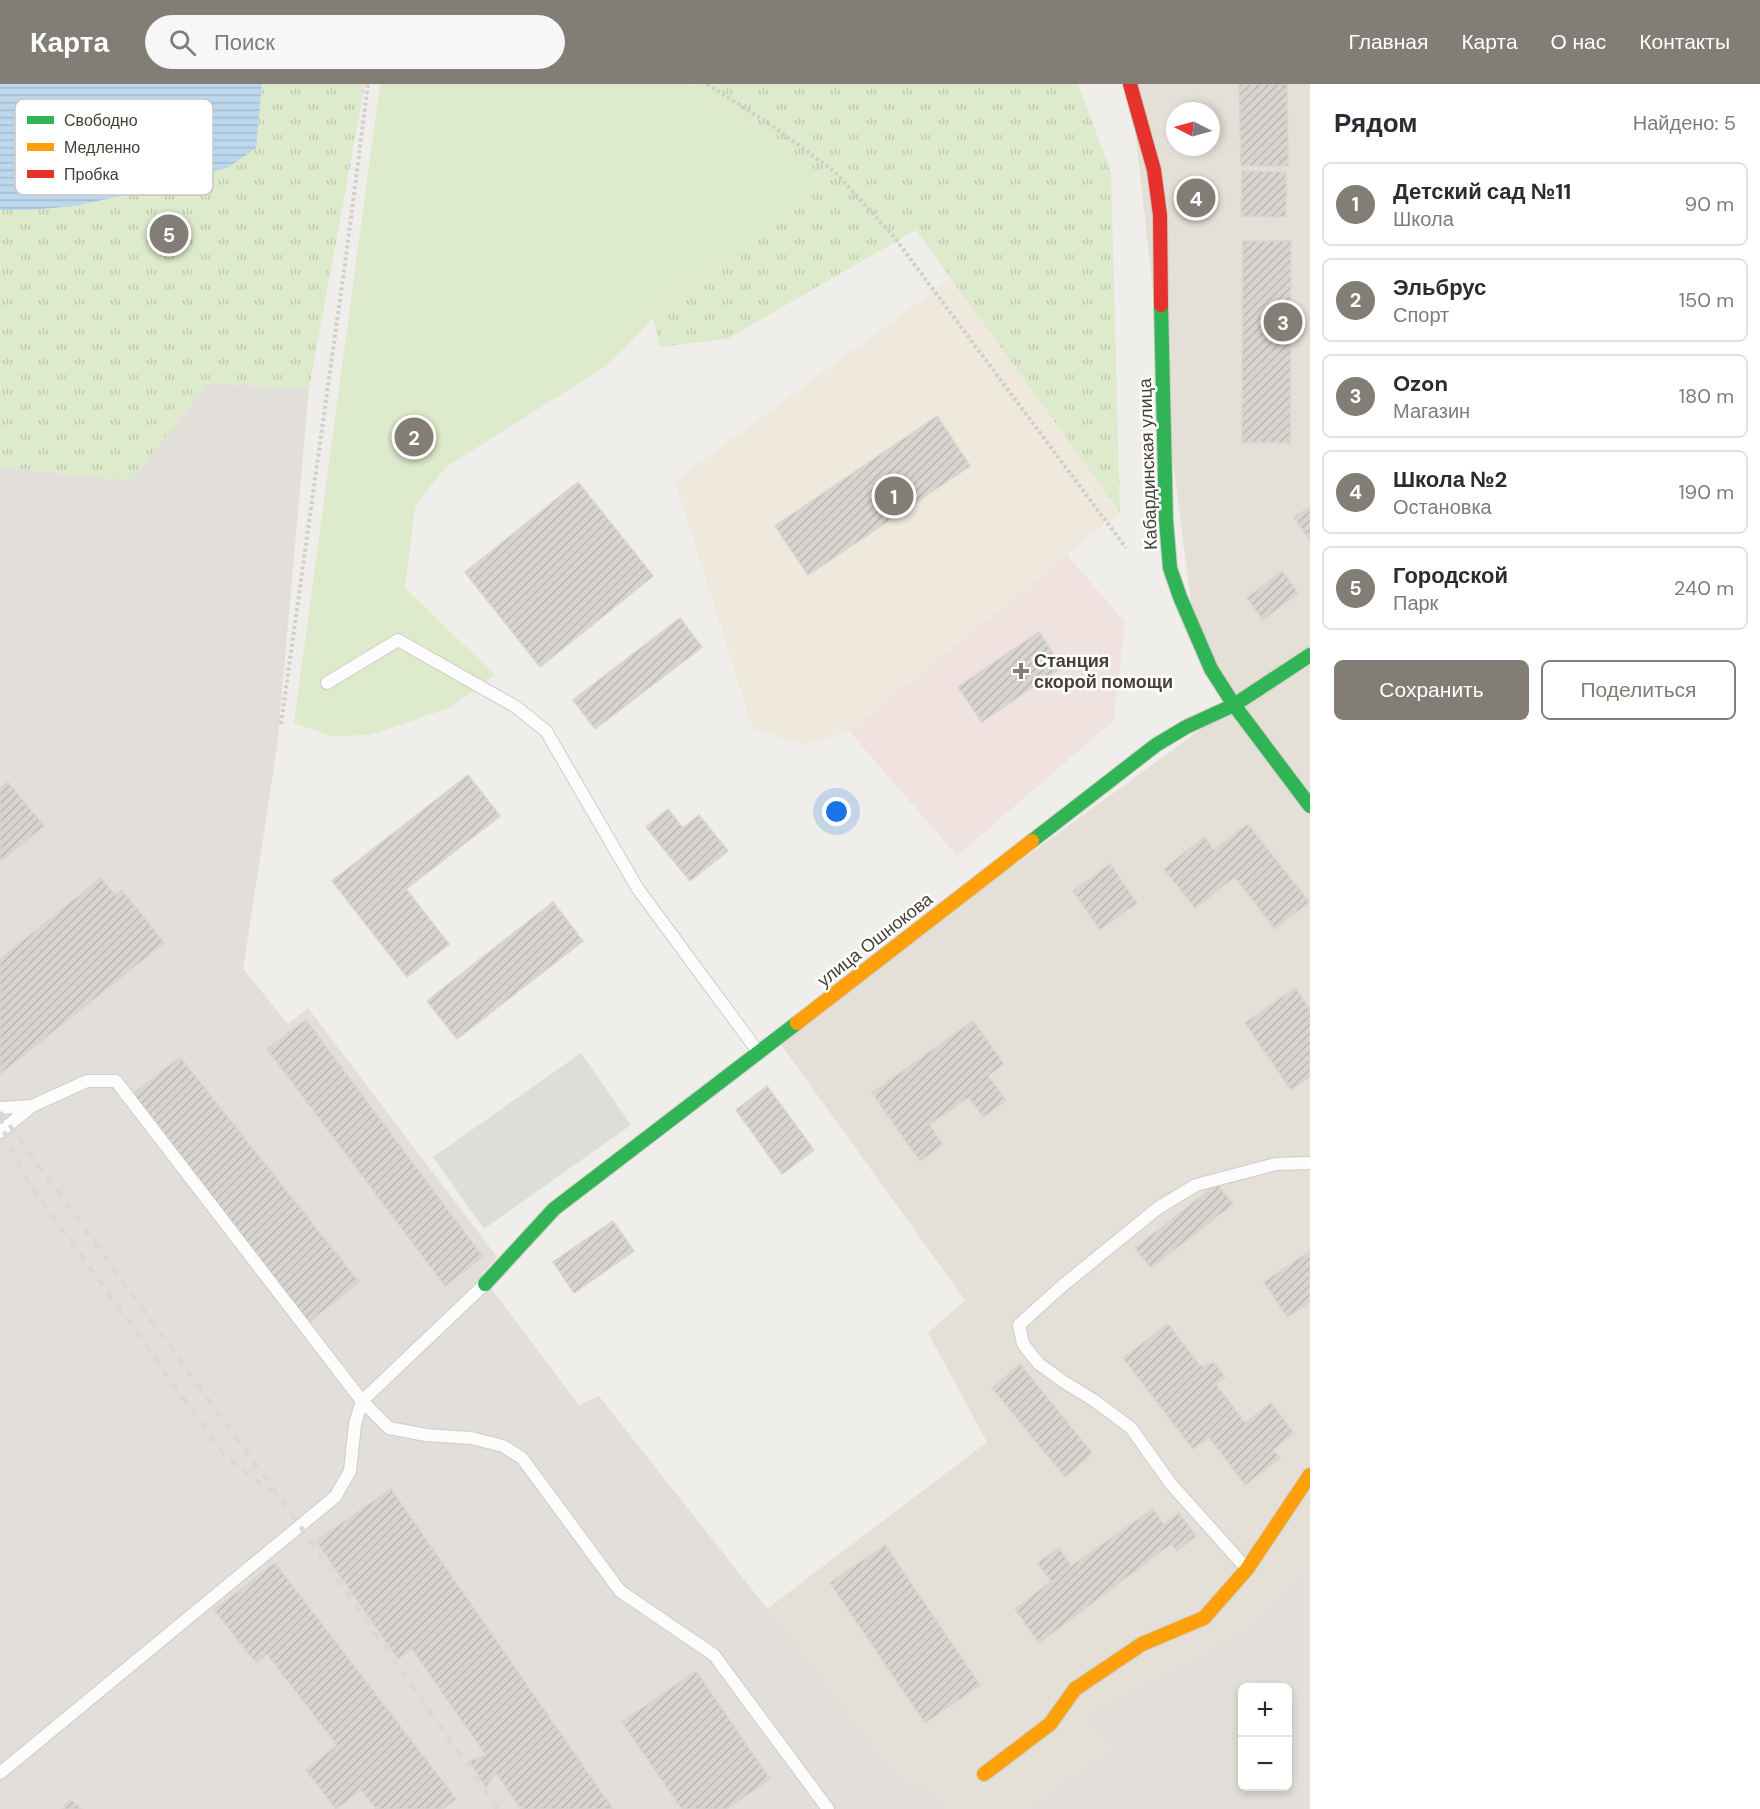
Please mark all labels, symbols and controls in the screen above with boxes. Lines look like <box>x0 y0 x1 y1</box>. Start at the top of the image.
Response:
search box <box>145 15 565 69</box>
text: Карта <box>30 24 109 61</box>
icon: search <box>166 26 199 59</box>
text: Поиск <box>214 28 275 57</box>
text: Главная <box>1348 28 1428 56</box>
text: Карта <box>1461 28 1518 56</box>
text: О нас <box>1551 28 1606 56</box>
text: Контакты <box>1639 28 1730 56</box>
legend <box>15 99 213 195</box>
north arrow <box>1166 102 1220 156</box>
text: Рядом <box>1334 106 1417 140</box>
text: Свободно <box>64 110 138 131</box>
text: Найдено: 5 <box>1633 110 1736 136</box>
text: Медленно <box>64 137 140 158</box>
text: Пробка <box>64 164 119 185</box>
pin: 4 <box>1176 176 1216 220</box>
text: Детский сад №11 <box>1393 177 1571 206</box>
text: 1 <box>1352 191 1359 217</box>
text: 90 m <box>1685 191 1734 217</box>
text: Школа <box>1393 206 1454 232</box>
pin: 5 <box>150 212 188 256</box>
text: Эльбрус <box>1393 273 1486 302</box>
text: 2 <box>1350 287 1361 313</box>
text: 150 m <box>1679 287 1734 313</box>
pin: 3 <box>1264 300 1302 344</box>
text: Спорт <box>1393 302 1449 328</box>
text: Ozon <box>1393 369 1448 398</box>
street label: Кабардинская улица <box>1133 377 1163 550</box>
text: 3 <box>1349 383 1362 409</box>
text: 180 m <box>1679 383 1734 409</box>
text: Магазин <box>1393 398 1470 424</box>
pin: 2 <box>394 414 434 460</box>
text: Школа №2 <box>1393 465 1507 494</box>
pin: 1 <box>874 474 914 518</box>
text: 4 <box>1349 479 1362 505</box>
text: 190 m <box>1678 479 1734 505</box>
text: Остановка <box>1393 494 1492 520</box>
text: Городской <box>1393 561 1508 590</box>
text: 5 <box>1349 575 1362 601</box>
text: 240 m <box>1674 575 1734 601</box>
text: Парк <box>1393 590 1438 616</box>
place label: Станция скорой помощи <box>1034 649 1173 694</box>
button: Сохранить <box>1334 660 1529 720</box>
button: Поделиться <box>1541 660 1736 720</box>
marker: Станция скорой помощи <box>1012 662 1030 680</box>
your location <box>822 797 851 826</box>
street label: улица Ошнокова <box>812 887 938 993</box>
map controls <box>1238 1683 1292 1791</box>
button: + <box>1238 1683 1292 1737</box>
button: − <box>1238 1737 1292 1791</box>

